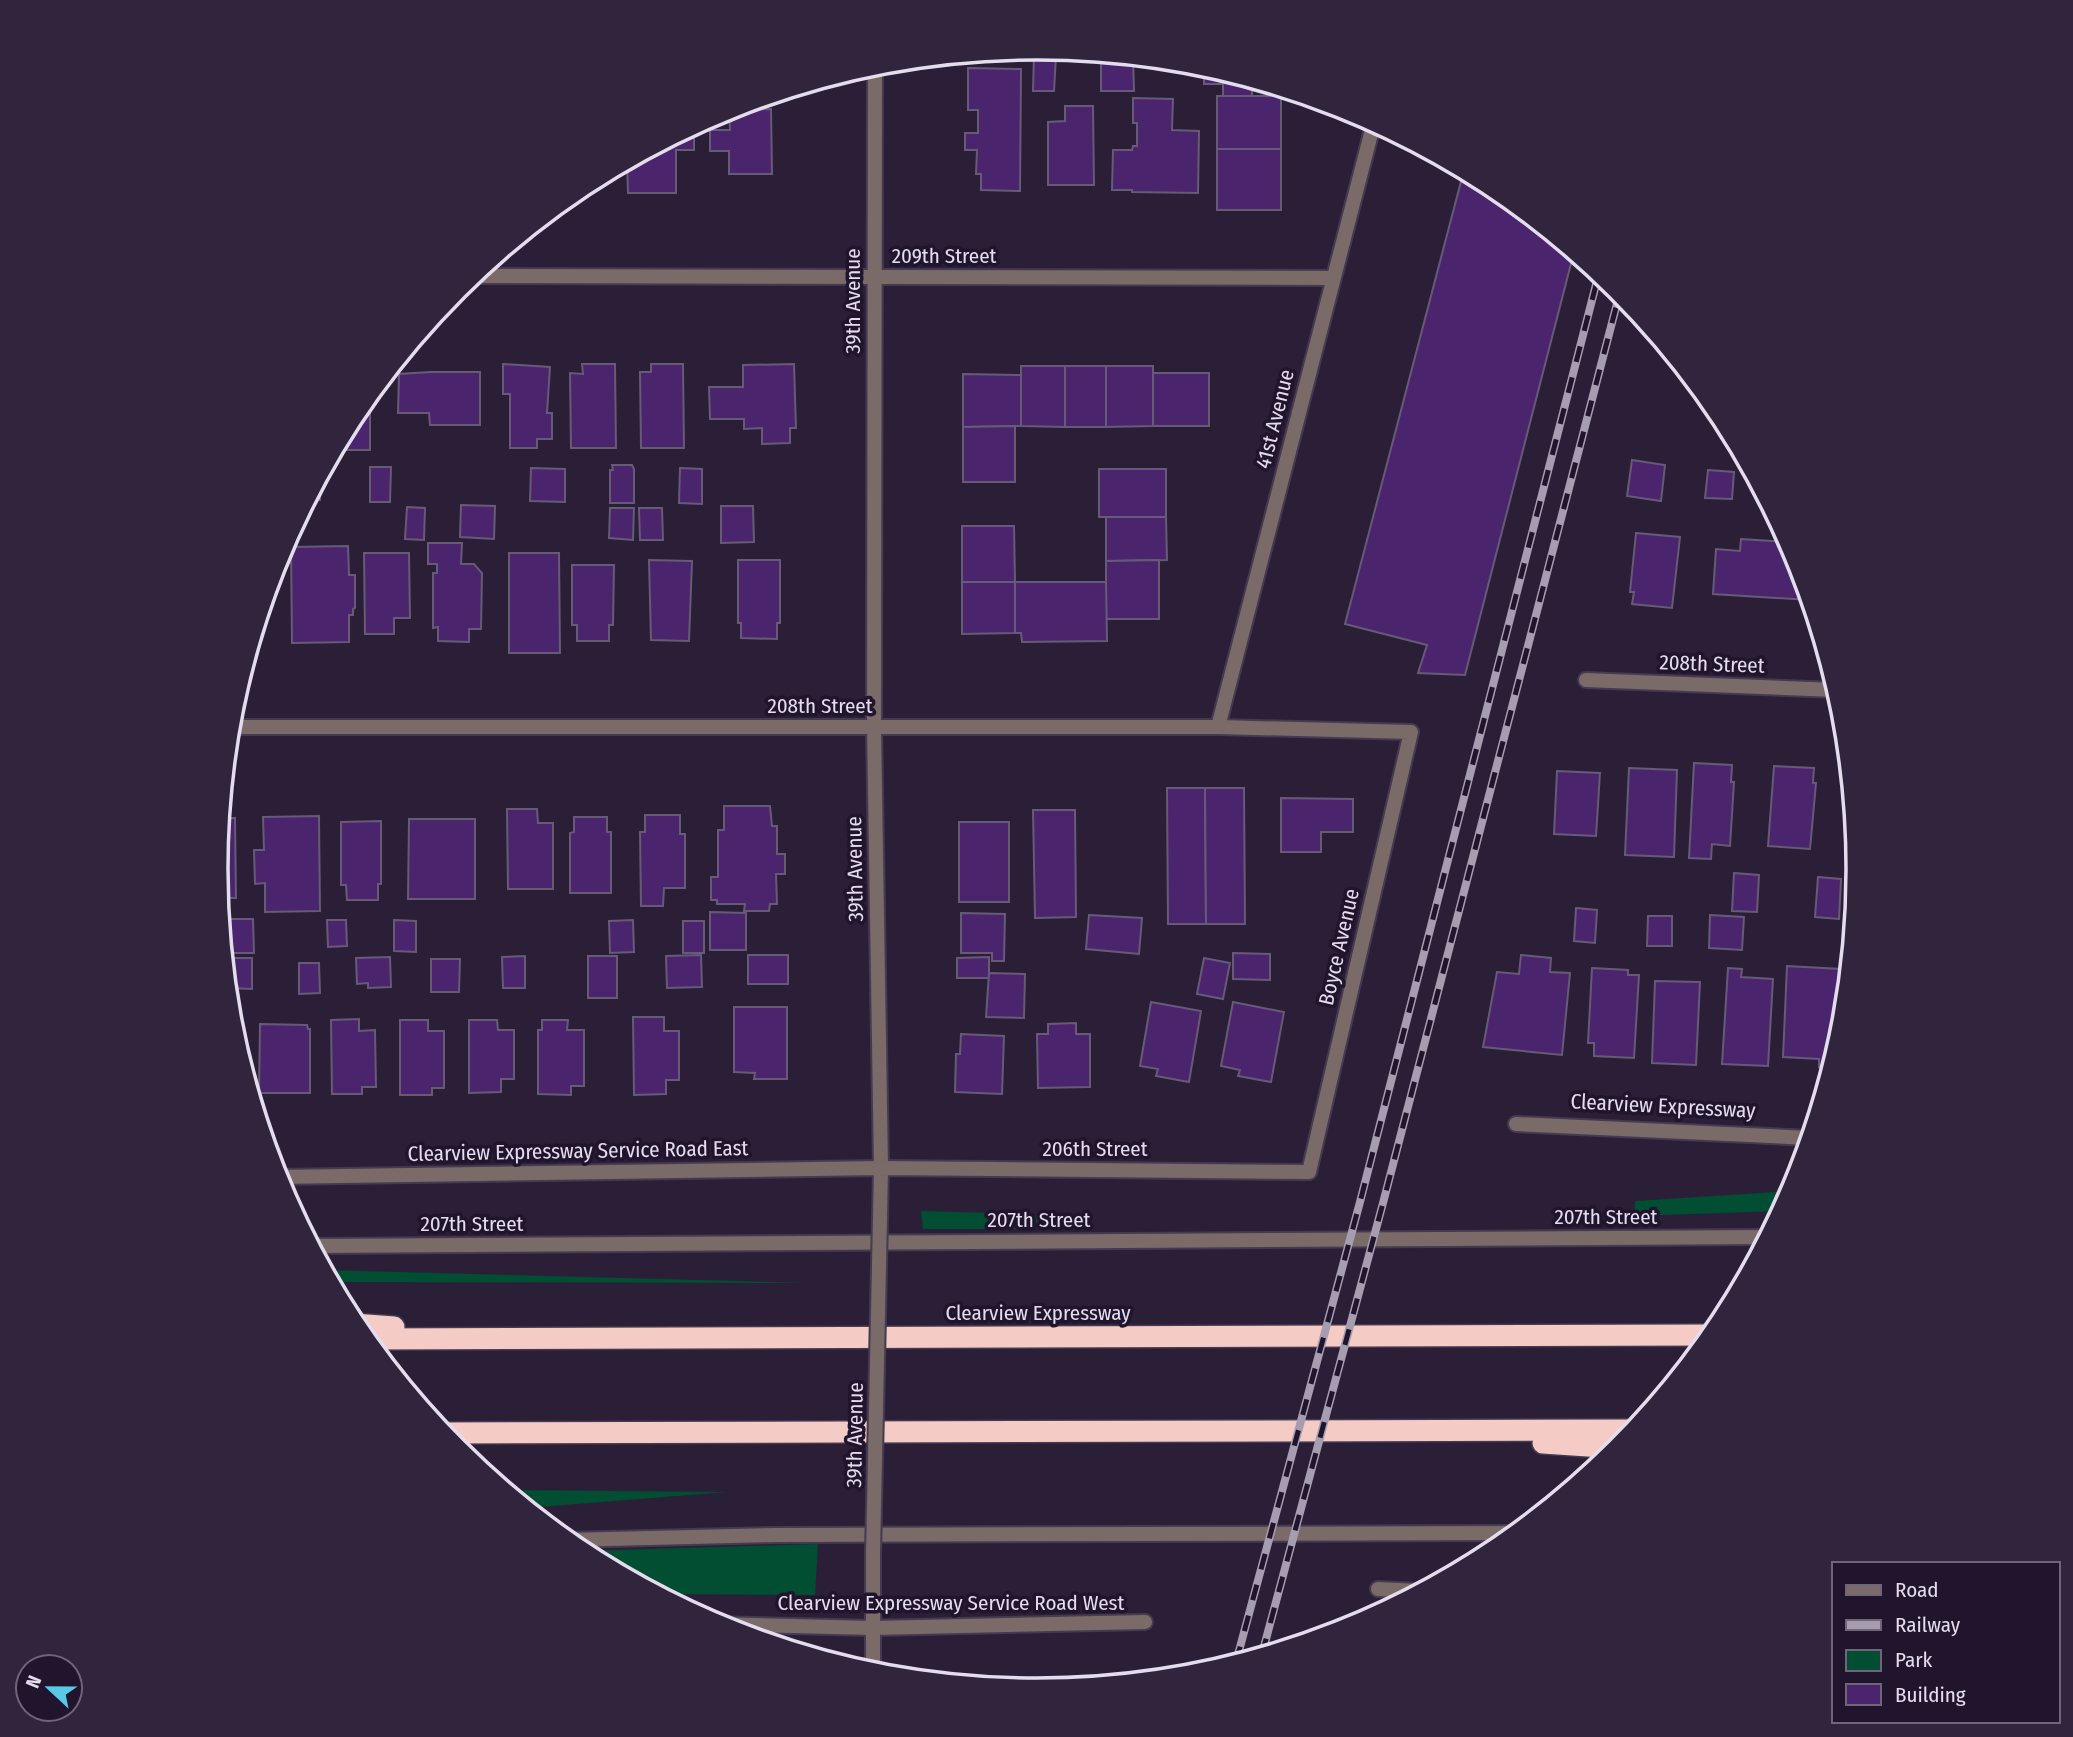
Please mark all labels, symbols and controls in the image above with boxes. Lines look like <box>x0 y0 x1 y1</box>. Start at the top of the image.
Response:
street label: 209th Street <box>892 243 997 269</box>
street label: 39th Avenue <box>840 248 866 354</box>
street label: 41st Avenue <box>1250 367 1300 471</box>
street label: 208th Street <box>1659 649 1765 679</box>
street label: 208th Street <box>767 693 873 719</box>
street label: 39th Avenue <box>841 816 869 922</box>
street label: Boyce Avenue <box>1313 886 1365 1008</box>
street label: Clearview Expressway <box>1570 1088 1757 1124</box>
street label: Clearview Expressway Service Road East <box>407 1135 749 1167</box>
street label: 206th Street <box>1042 1136 1148 1162</box>
street label: 207th Street <box>1555 1204 1658 1230</box>
street label: 207th Street <box>988 1207 1091 1233</box>
street label: 207th Street <box>421 1211 524 1237</box>
street label: Clearview Expressway <box>945 1300 1131 1326</box>
street label: 39th Avenue <box>841 1382 869 1488</box>
legend <box>1832 1562 2059 1723</box>
text: Road <box>1895 1577 1939 1603</box>
street label: Clearview Expressway Service Road West <box>778 1590 1125 1616</box>
text: Railway <box>1895 1612 1961 1638</box>
text: Park <box>1895 1647 1933 1673</box>
north arrow <box>14 1653 84 1723</box>
text: N <box>21 1672 46 1691</box>
text: Building <box>1895 1682 1966 1708</box>

